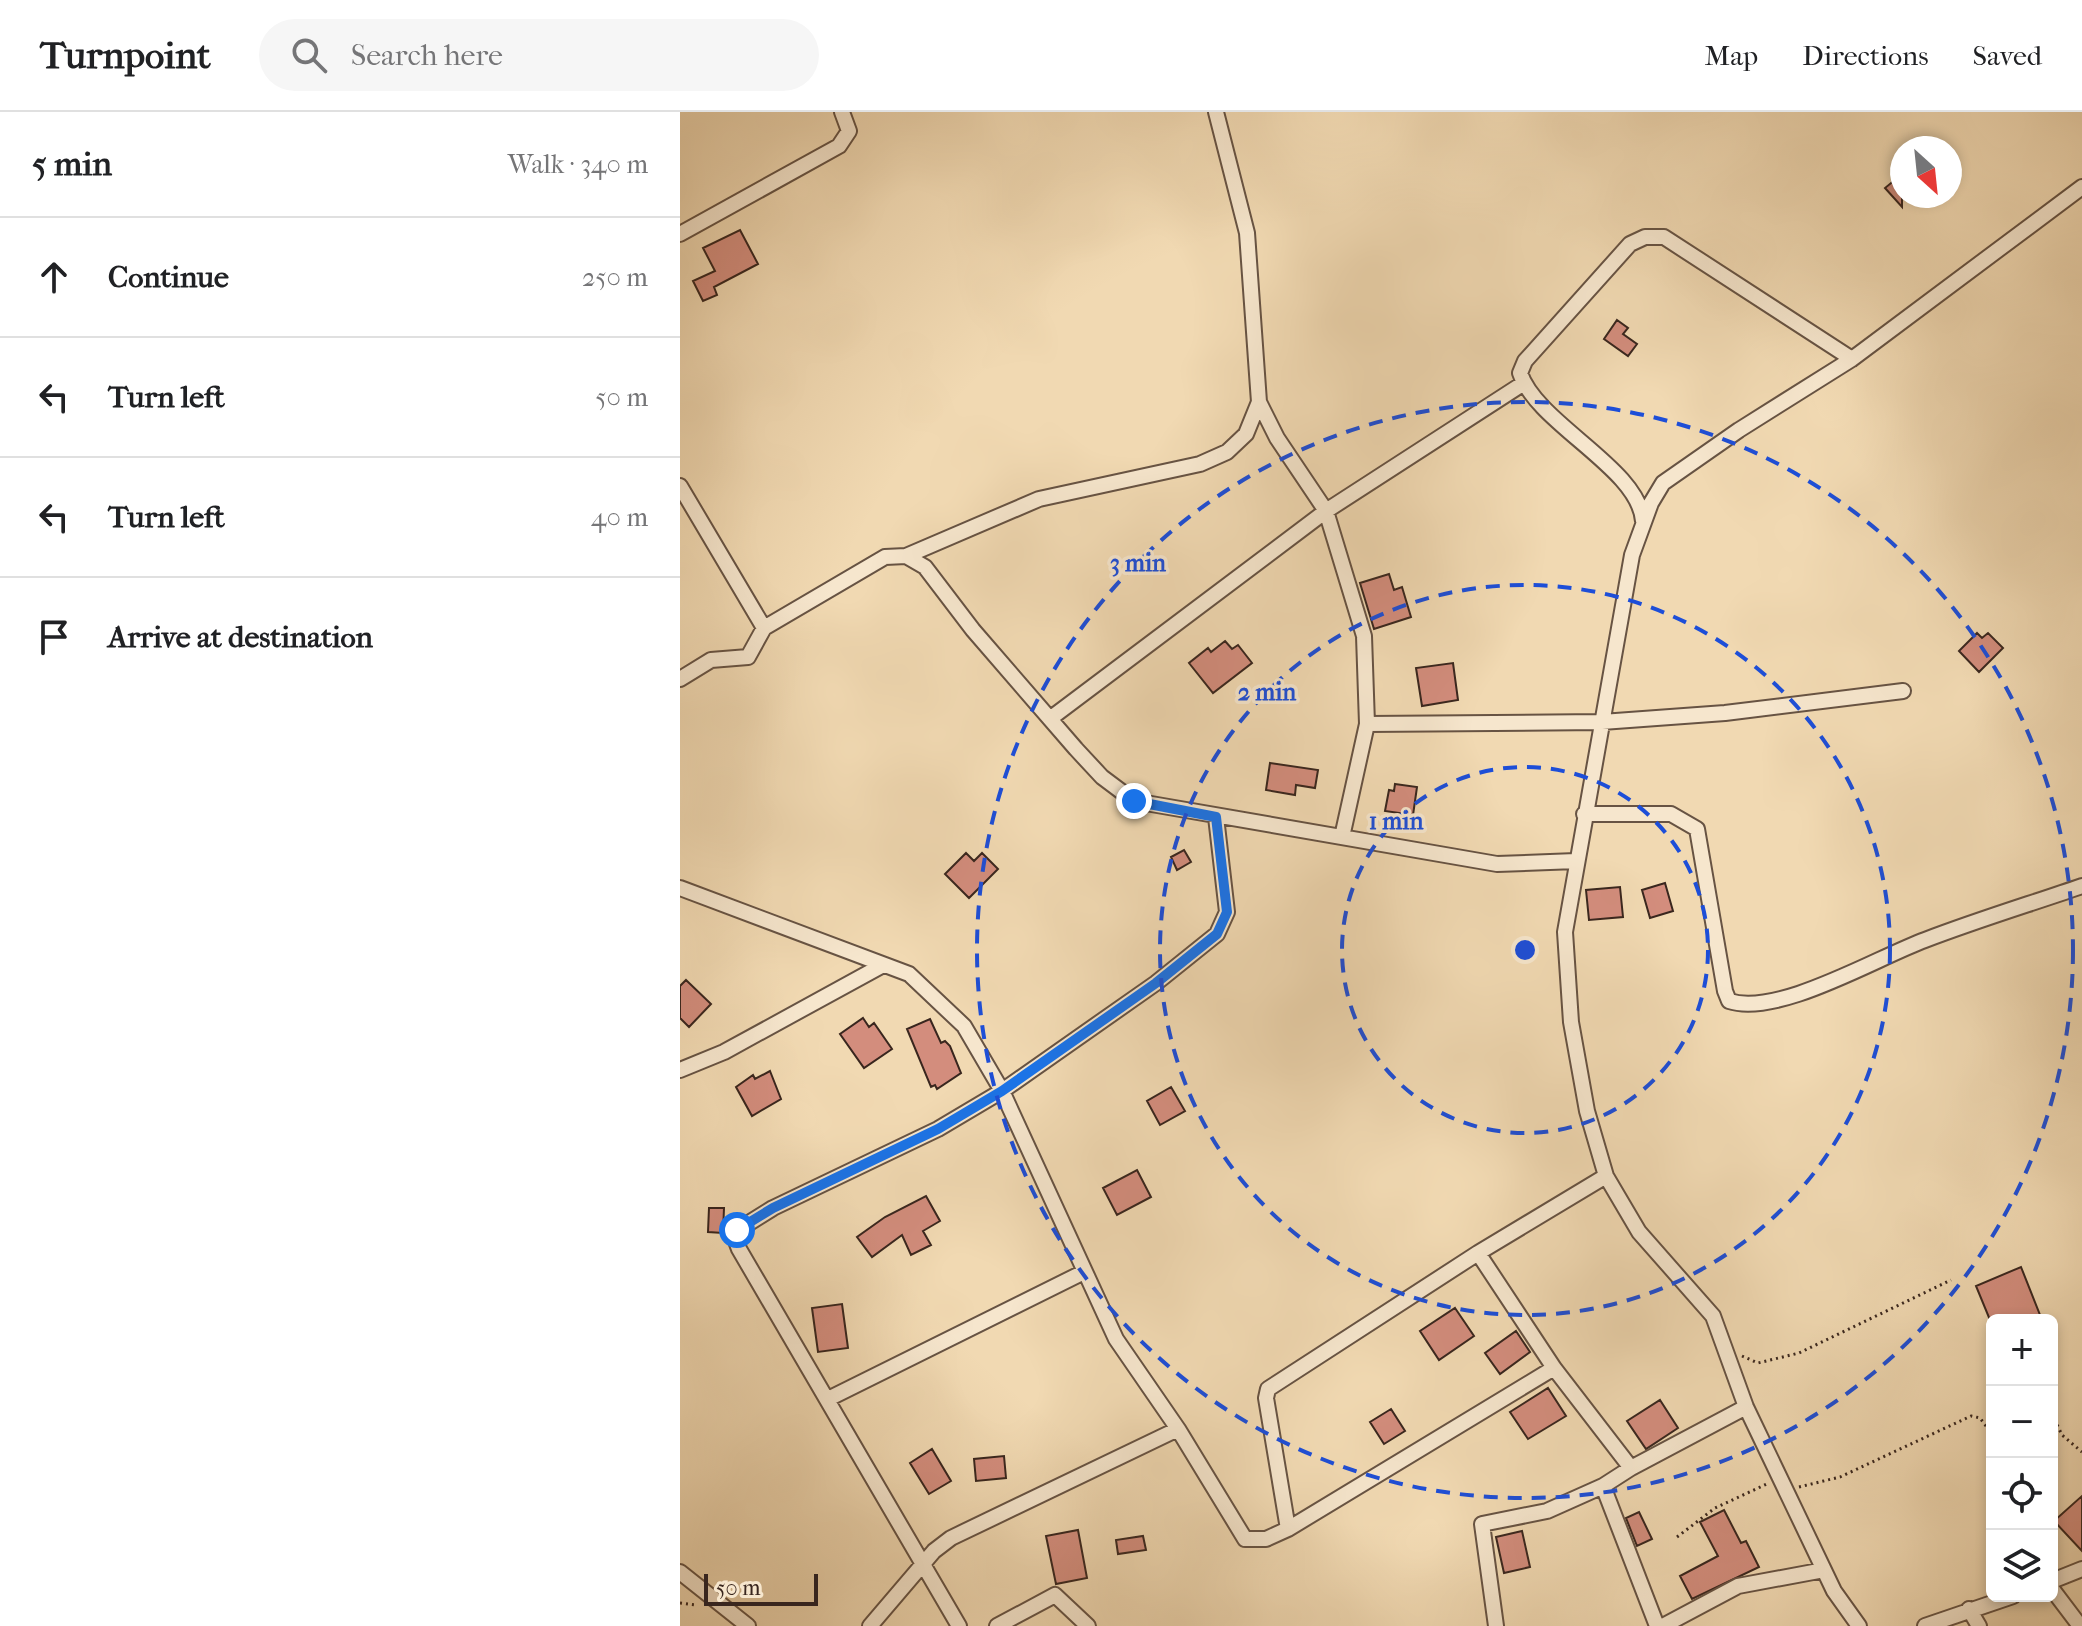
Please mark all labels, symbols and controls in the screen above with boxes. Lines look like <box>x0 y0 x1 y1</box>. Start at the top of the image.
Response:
search box <box>259 19 819 91</box>
text: Turnpoint <box>40 33 211 78</box>
icon: search <box>287 33 331 77</box>
text: Search here <box>351 38 503 73</box>
text: Map <box>1705 39 1758 72</box>
text: Directions <box>1802 39 1929 72</box>
text: Saved <box>1973 39 2042 72</box>
north arrow <box>1890 136 1962 208</box>
text: 5 min <box>32 144 112 184</box>
text: Walk · 340 m <box>508 149 648 180</box>
icon: ahead <box>32 255 76 299</box>
text: Continue <box>108 260 229 295</box>
text: 250 m <box>582 262 648 293</box>
icon: left <box>32 375 76 419</box>
text: Turn left <box>108 380 225 415</box>
text: 50 m <box>595 382 648 413</box>
icon: left <box>32 495 76 539</box>
text: Turn left <box>108 500 225 535</box>
text: 40 m <box>591 502 648 533</box>
text: 3 min <box>1110 549 1167 577</box>
icon: arrive <box>32 615 76 659</box>
text: Arrive at destination <box>108 620 373 655</box>
text: 2 min <box>1238 678 1297 706</box>
route end <box>1116 783 1152 819</box>
text: 1 min <box>1369 807 1424 835</box>
centre of rings <box>1511 936 1539 964</box>
route start <box>719 1212 755 1248</box>
map controls <box>1986 1314 2058 1602</box>
button: + <box>1986 1314 2058 1386</box>
button: − <box>1986 1386 2058 1458</box>
button: locate <box>1986 1458 2058 1530</box>
button: layers <box>1986 1530 2058 1602</box>
scale bar <box>704 1570 818 1606</box>
text: 50 m <box>716 1575 761 1601</box>

